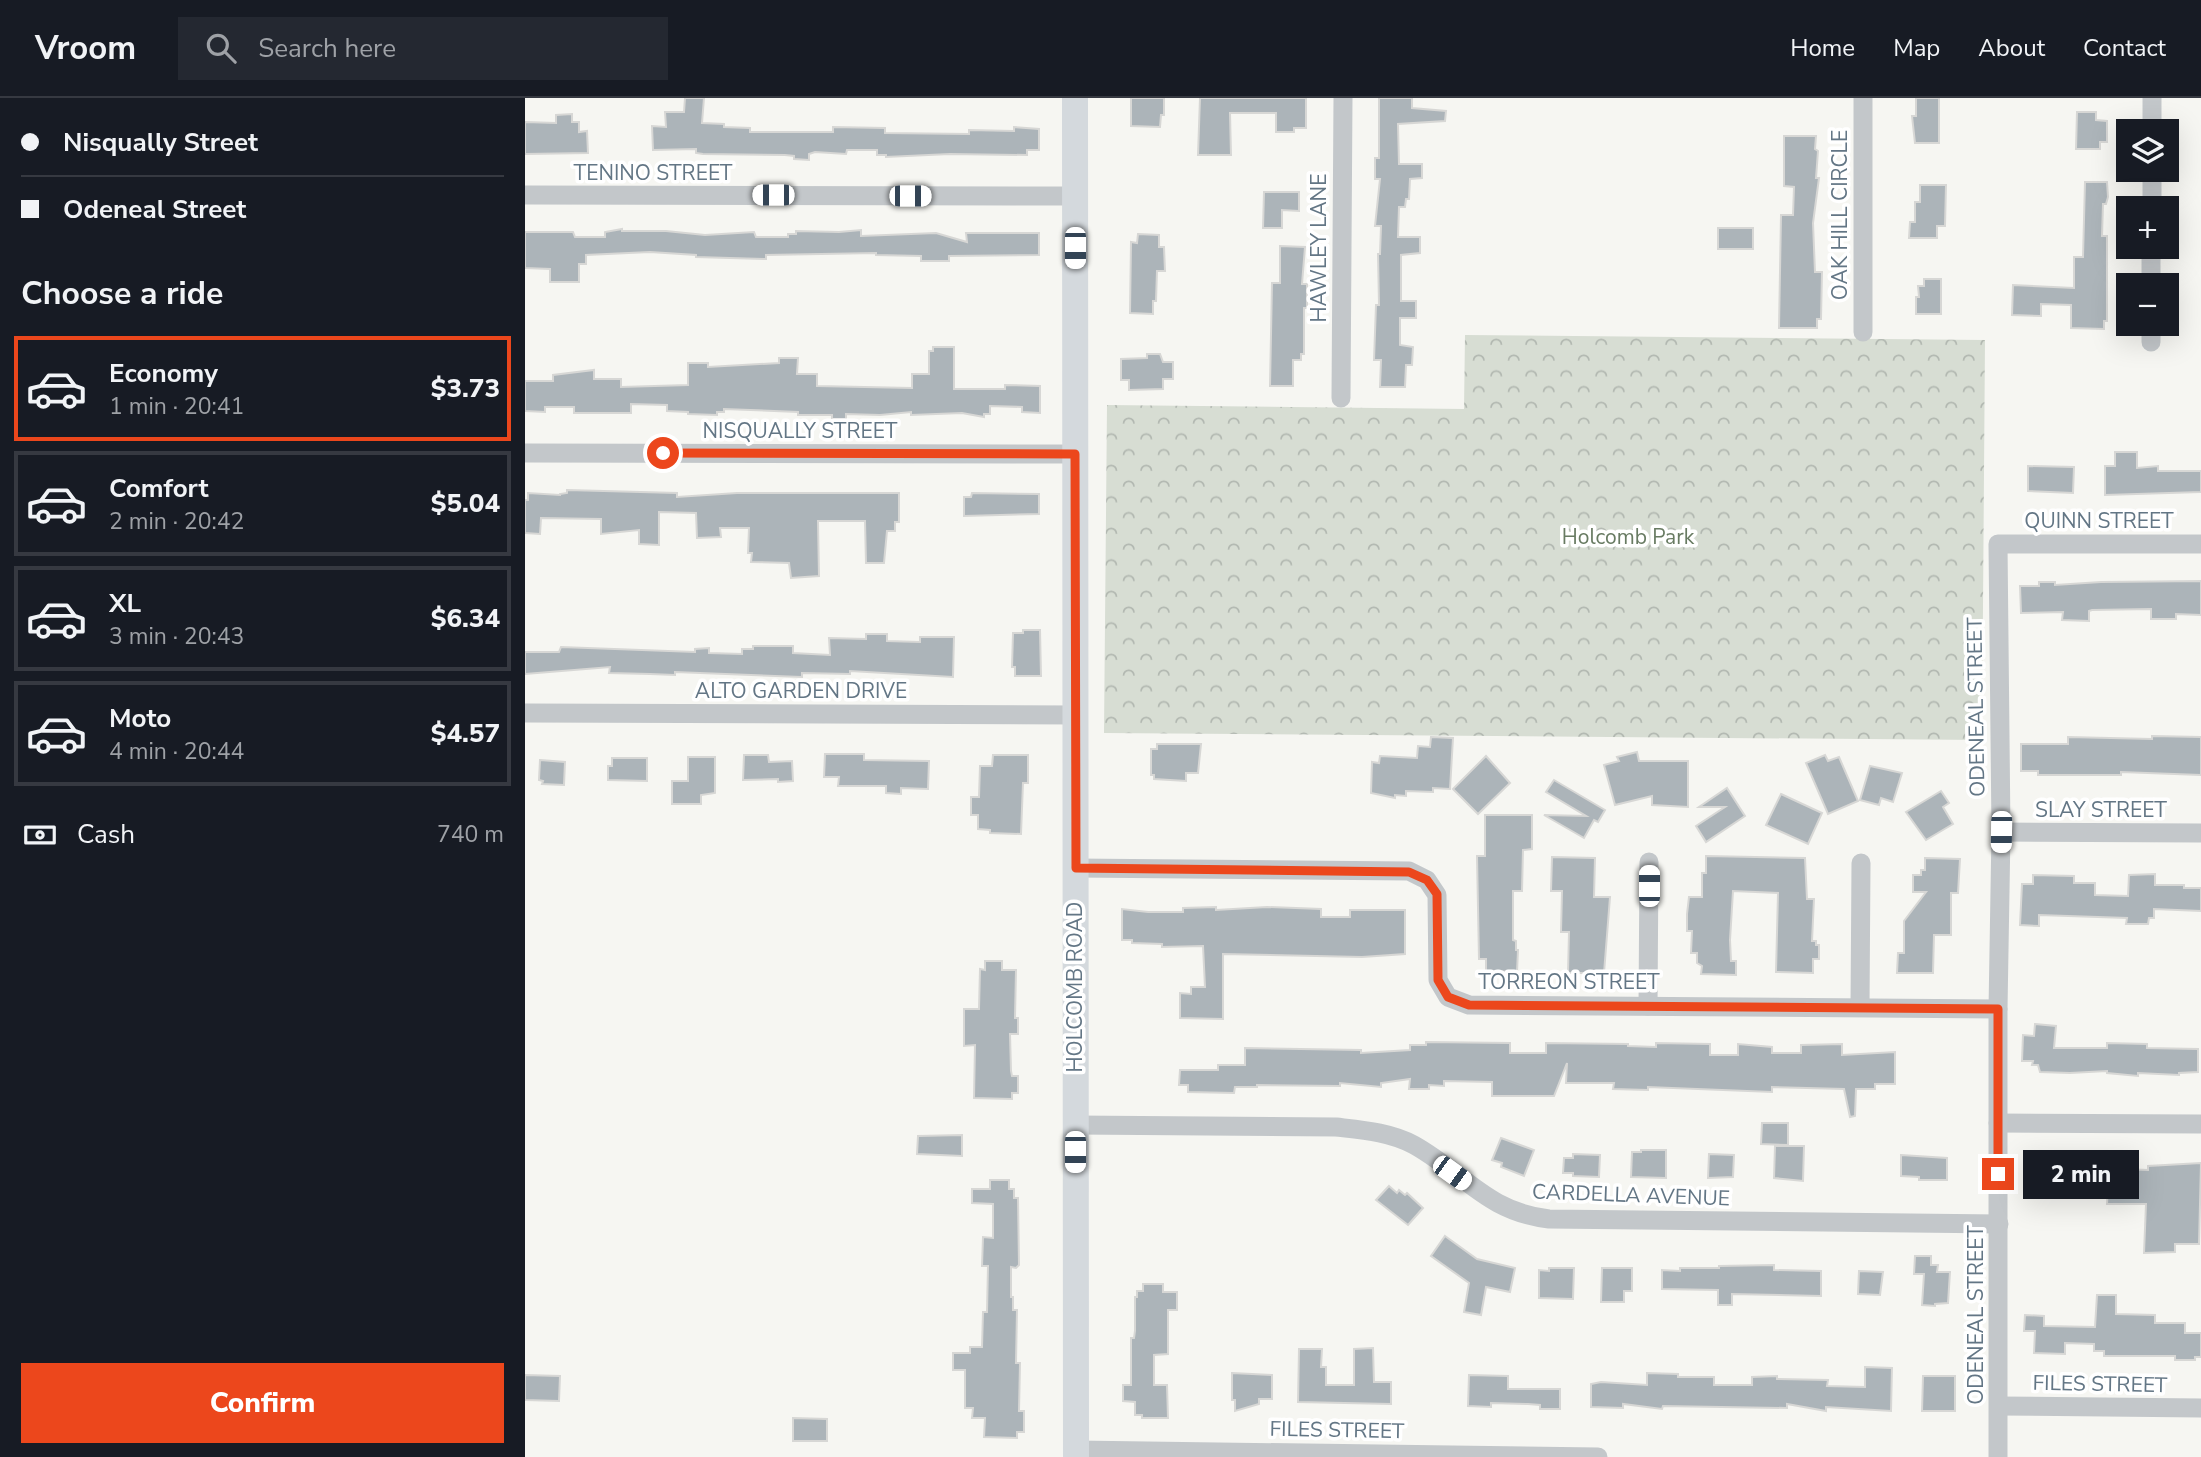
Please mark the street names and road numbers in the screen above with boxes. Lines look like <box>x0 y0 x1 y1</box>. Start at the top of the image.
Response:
street label: OAK HILL CIRCLE <box>1826 130 1854 300</box>
street label: TENINO STREET <box>574 159 733 187</box>
street label: HAWLEY LANE <box>1305 174 1333 322</box>
street label: NISQUALLY STREET <box>703 417 898 445</box>
street label: QUINN STREET <box>2024 507 2174 535</box>
street label: ODENEAL STREET <box>1960 617 1992 797</box>
street label: ALTO GARDEN DRIVE <box>695 677 907 705</box>
street label: SLAY STREET <box>2035 796 2167 824</box>
street label: HOLCOMB ROAD <box>1061 902 1089 1072</box>
street label: TORREON STREET <box>1478 968 1660 996</box>
street label: CARDELLA AVENUE <box>1532 1178 1730 1212</box>
street label: ODENEAL STREET <box>1962 1225 1990 1405</box>
street label: FILES STREET <box>2032 1369 2168 1399</box>
street label: FILES STREET <box>1269 1415 1405 1445</box>

